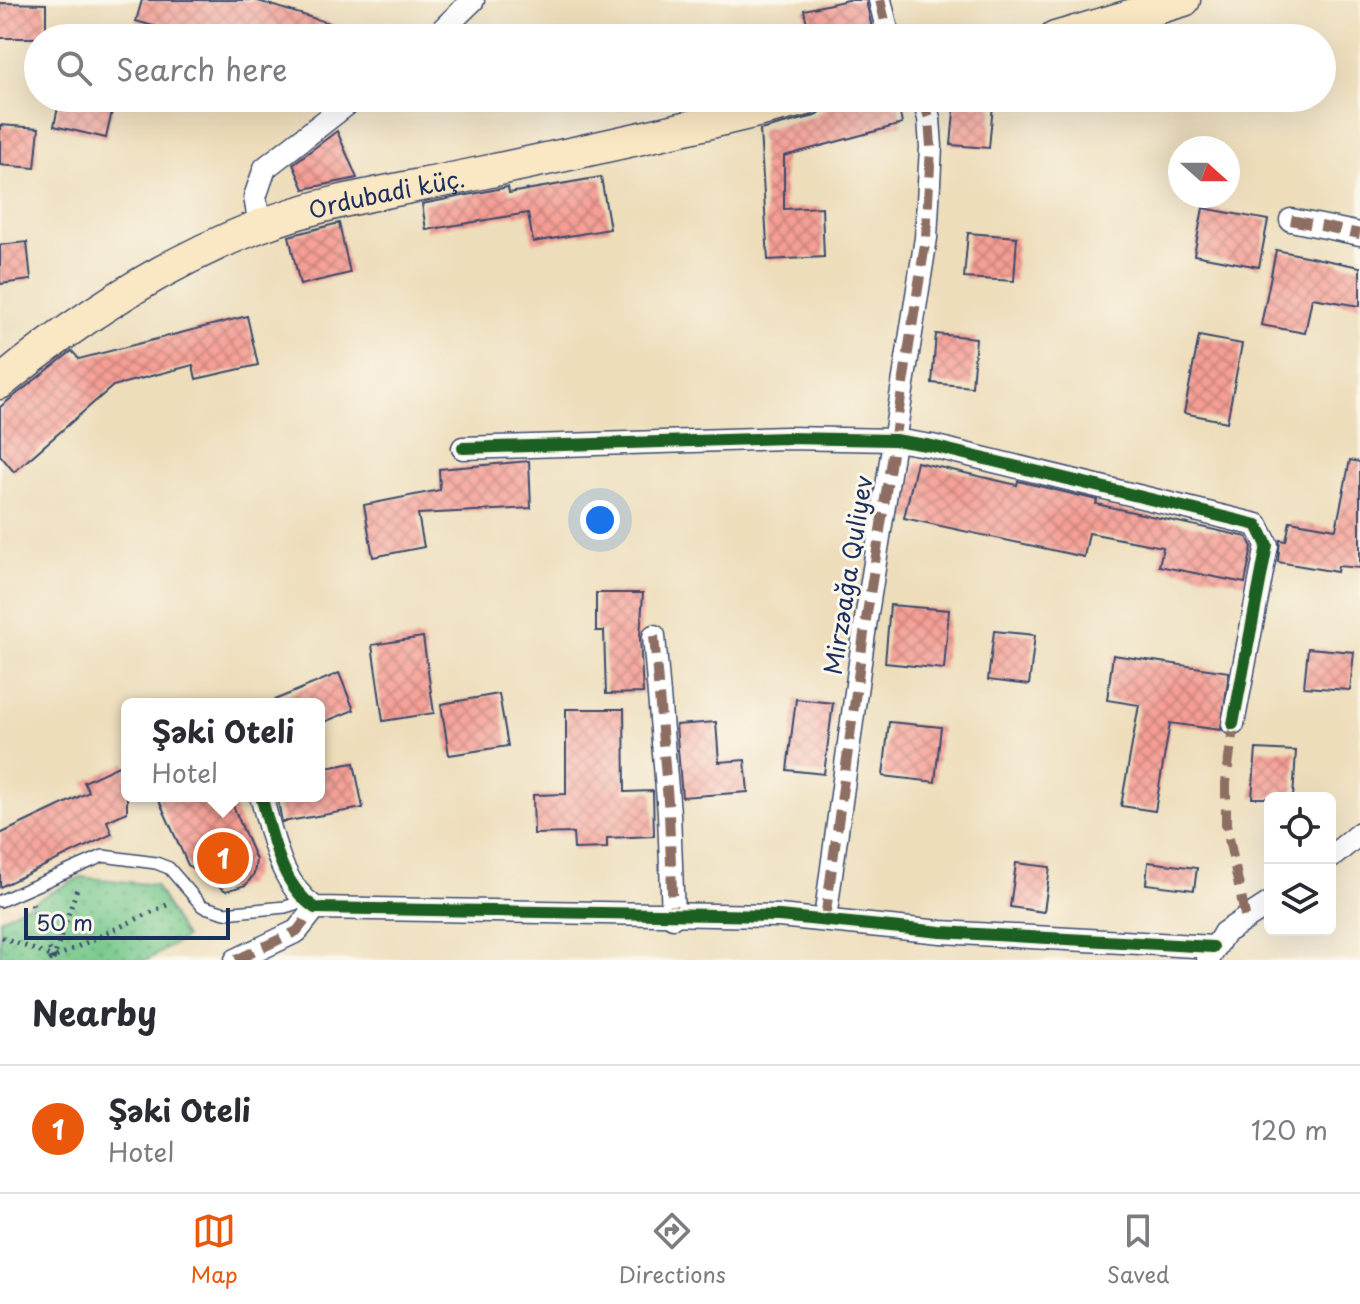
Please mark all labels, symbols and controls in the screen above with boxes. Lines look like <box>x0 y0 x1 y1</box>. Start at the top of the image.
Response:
search box <box>24 24 1336 112</box>
icon: search <box>52 46 96 90</box>
text: Search here <box>116 46 288 91</box>
north arrow <box>1168 136 1240 208</box>
street label: Ordubadi küç. <box>304 159 468 227</box>
street label: Mirzəağa Quliyev <box>813 473 881 677</box>
your location <box>580 500 620 540</box>
popup <box>121 698 325 802</box>
text: Şəki Oteli <box>152 708 294 753</box>
text: Hotel <box>152 753 218 792</box>
map controls <box>1264 792 1336 936</box>
button: locate <box>1264 792 1336 864</box>
pin: 1 <box>197 828 249 888</box>
button: layers <box>1264 864 1336 936</box>
scale bar <box>24 904 230 940</box>
text: 50 m <box>36 905 93 938</box>
text: Nearby <box>32 986 157 1038</box>
text: Şəki Oteli <box>108 1087 251 1132</box>
text: 1 <box>52 1110 64 1149</box>
text: 120 m <box>1251 1110 1328 1149</box>
text: Hotel <box>108 1132 174 1171</box>
tab: Map <box>191 1209 238 1290</box>
tab: Directions <box>619 1209 726 1290</box>
tab: Saved <box>1107 1209 1169 1290</box>

